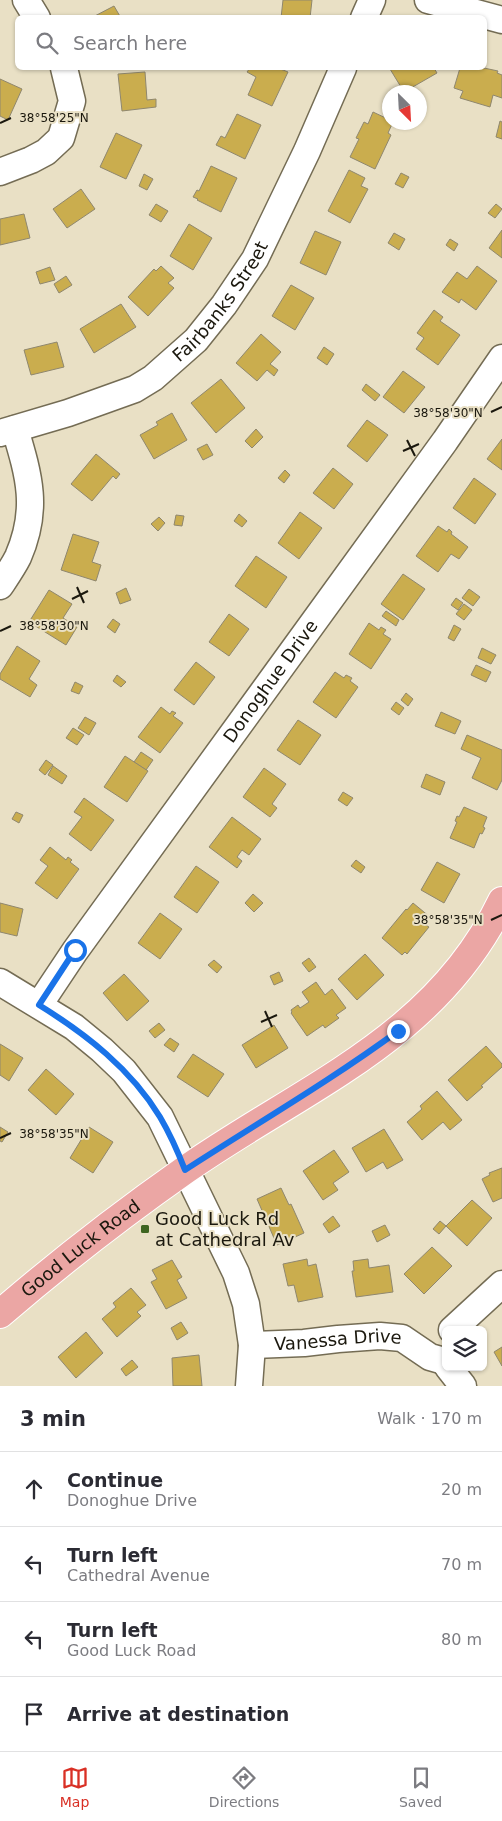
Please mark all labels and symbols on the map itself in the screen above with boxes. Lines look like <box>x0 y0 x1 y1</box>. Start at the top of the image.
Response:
north arrow <box>382 85 427 130</box>
text: 38°58'25"N <box>19 111 89 125</box>
street label: Fairbanks Street <box>168 238 272 366</box>
text: 38°58'30"N <box>413 406 483 420</box>
street label: Donoghue Drive <box>219 616 322 747</box>
text: 38°58'30"N <box>19 619 89 633</box>
text: 38°58'35"N <box>413 913 483 927</box>
route start <box>64 939 87 962</box>
route end <box>387 1020 410 1043</box>
text: 38°58'35"N <box>19 1127 89 1141</box>
street label: Good Luck Road <box>17 1195 144 1301</box>
place label: Good Luck Rd at Cathedral Av <box>155 1208 295 1250</box>
marker: Good Luck Rd at Cathedral Av <box>139 1223 151 1235</box>
street label: Vanessa Drive <box>274 1325 403 1354</box>

